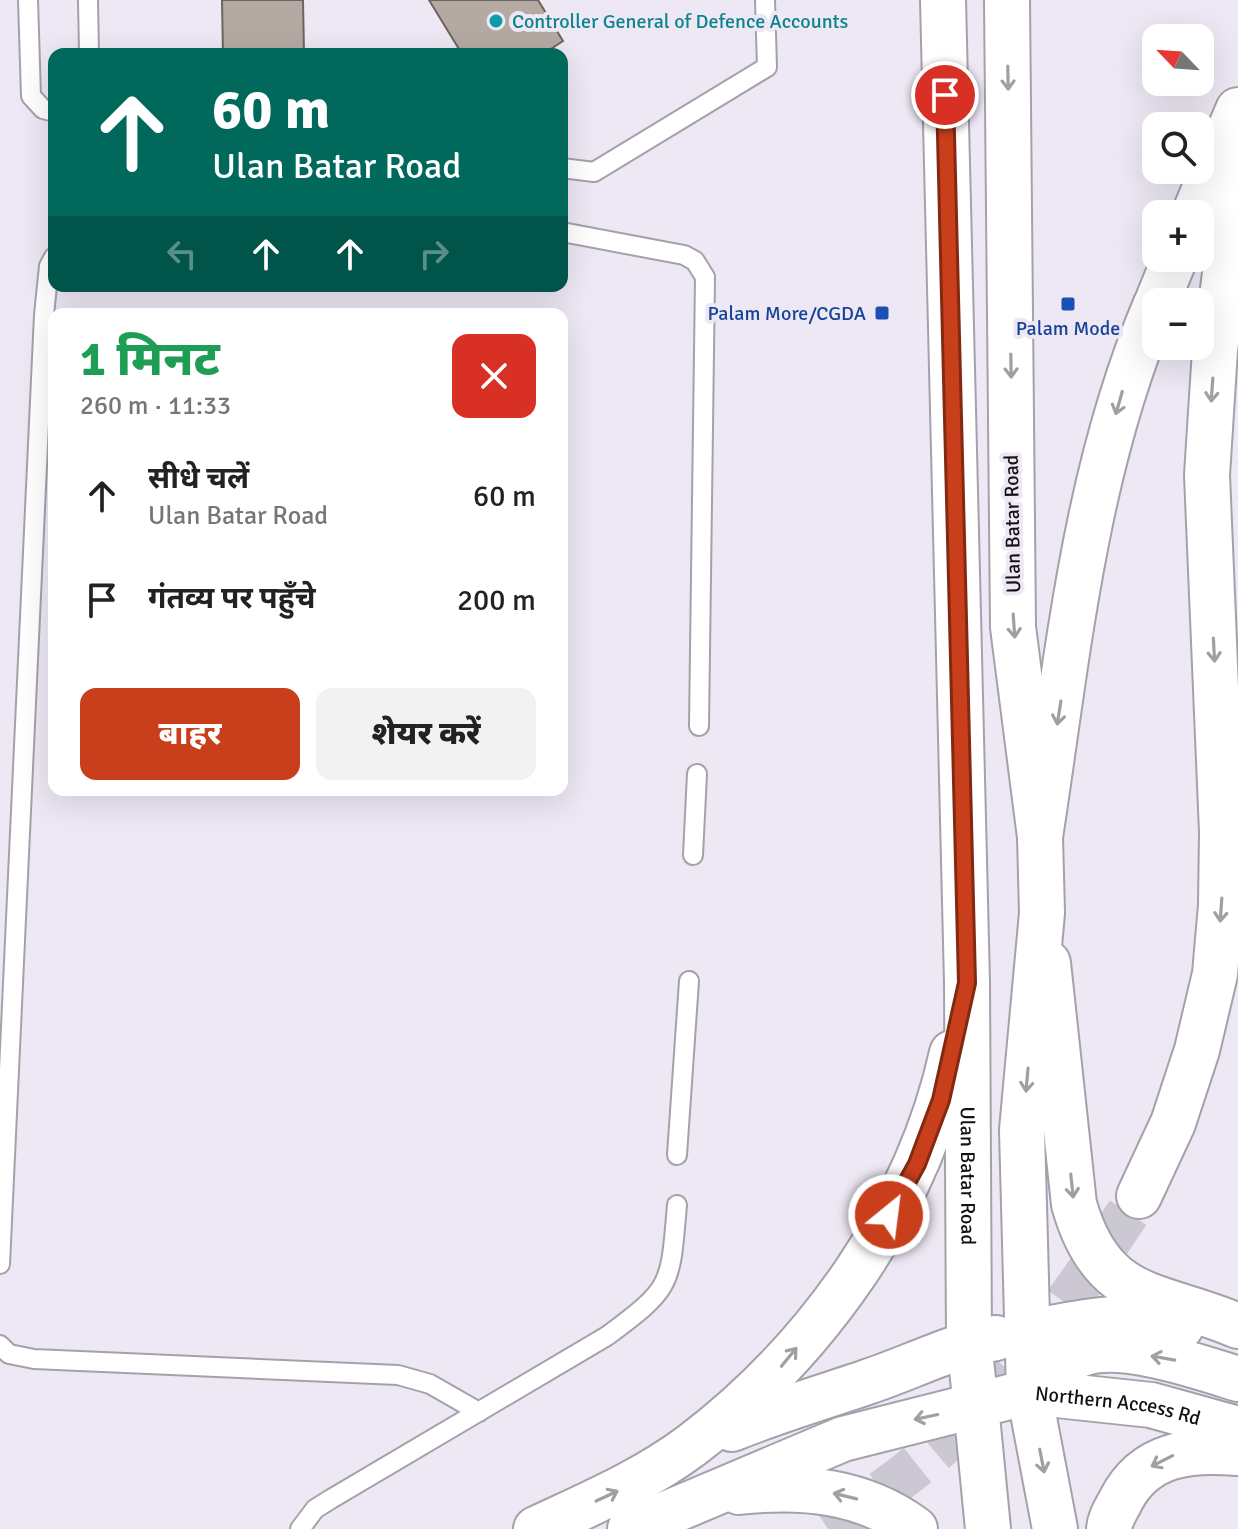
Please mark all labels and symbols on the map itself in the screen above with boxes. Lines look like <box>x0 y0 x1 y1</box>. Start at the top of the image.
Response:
place label: Controller General of Defence Accounts <box>512 9 849 34</box>
marker: Controller General of Defence Accounts <box>487 12 505 30</box>
north arrow <box>1142 24 1214 96</box>
pin <box>911 61 979 129</box>
one-way arrow <box>1000 64 1016 91</box>
marker: Palam Mode <box>1059 295 1077 313</box>
place label: Palam More/CGDA <box>707 301 866 326</box>
marker: Palam More/CGDA <box>873 304 891 322</box>
place label: Palam Mode <box>1016 316 1120 341</box>
one-way arrow <box>1003 352 1019 379</box>
one-way arrow <box>1204 377 1219 403</box>
one-way arrow <box>1111 389 1126 415</box>
street label: Ulan Batar Road <box>999 455 1026 593</box>
one-way arrow <box>1007 612 1022 639</box>
one-way arrow <box>1207 636 1222 663</box>
one-way arrow <box>1051 699 1066 725</box>
one-way arrow <box>1213 896 1228 923</box>
one-way arrow <box>1019 1066 1034 1093</box>
street label: Ulan Batar Road <box>955 1106 980 1245</box>
one-way arrow <box>1065 1172 1080 1199</box>
position arrow <box>847 1173 931 1257</box>
one-way arrow <box>779 1346 797 1367</box>
one-way arrow <box>1151 1350 1176 1365</box>
street label: Northern Access Rd <box>1034 1381 1203 1431</box>
one-way arrow <box>914 1410 940 1425</box>
one-way arrow <box>1035 1447 1050 1473</box>
one-way arrow <box>1151 1453 1175 1469</box>
one-way arrow <box>595 1488 619 1503</box>
one-way arrow <box>833 1488 859 1503</box>

